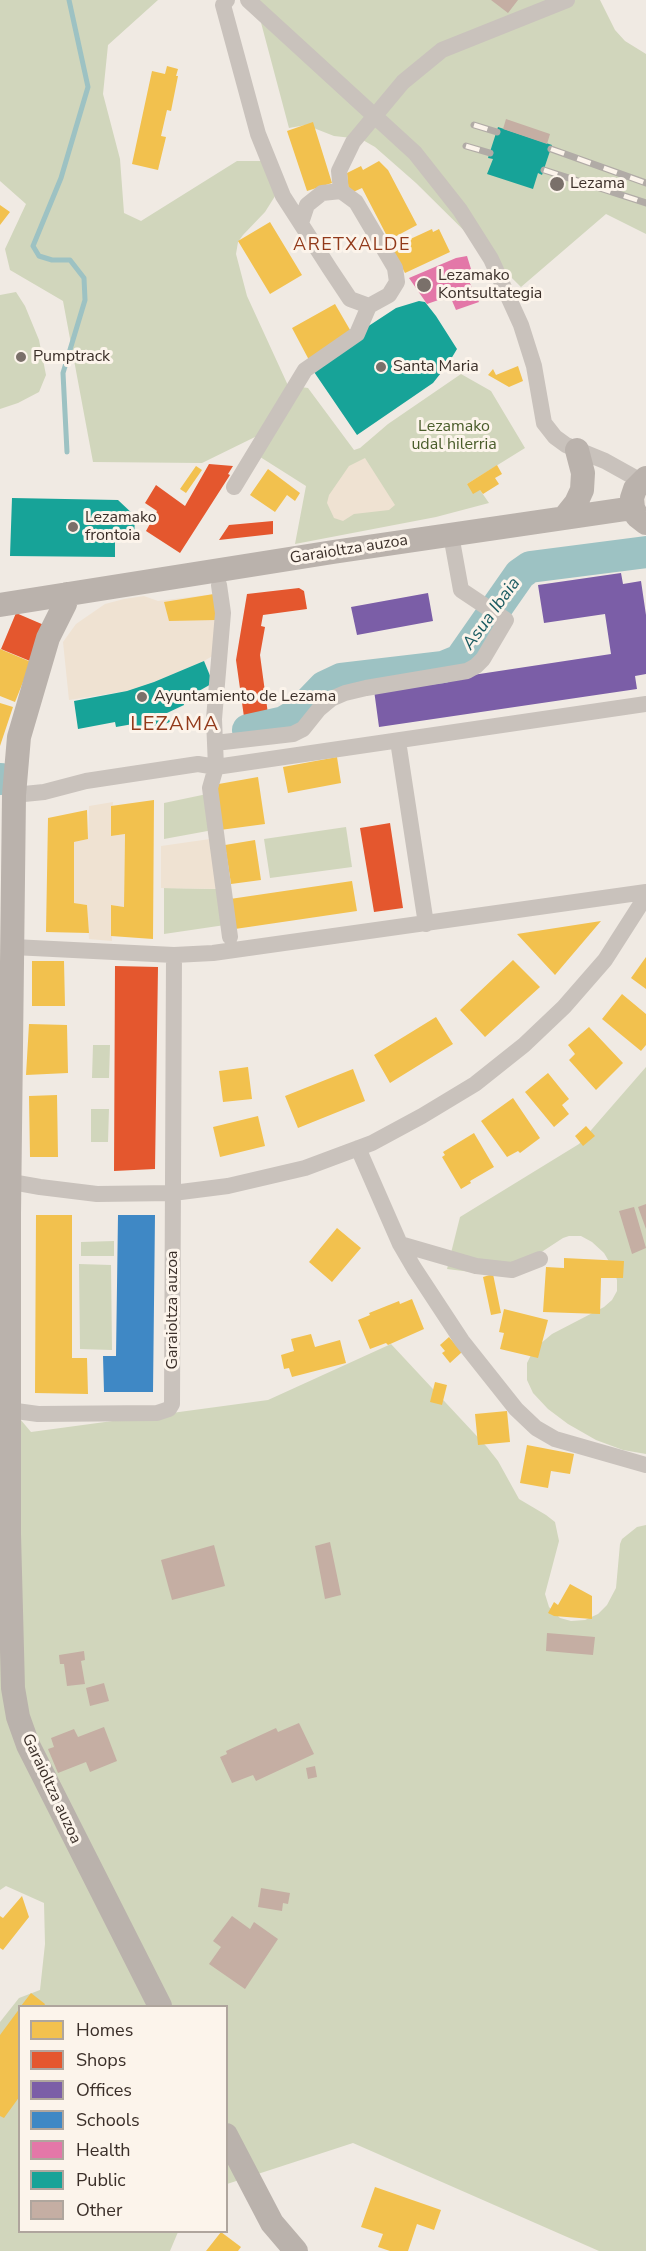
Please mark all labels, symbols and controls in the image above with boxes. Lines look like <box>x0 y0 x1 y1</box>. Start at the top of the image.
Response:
place label: Lezama <box>570 174 625 194</box>
marker: Lezama <box>548 175 566 193</box>
district label: ARETXALDE <box>293 235 411 257</box>
place label: Lezamako Kontsultategia <box>438 266 542 304</box>
marker: Lezamako Kontsultategia <box>415 276 433 294</box>
place label: Pumptrack <box>33 347 110 367</box>
marker: Pumptrack <box>14 350 28 364</box>
place label: Santa Maria <box>393 357 479 377</box>
marker: Santa Maria <box>374 360 388 374</box>
park label: Lezamako udal hilerria <box>411 417 497 455</box>
place label: Lezamako frontoia <box>85 508 157 546</box>
marker: Lezamako frontoia <box>66 520 80 534</box>
street label: Garaioltza auzoa <box>289 531 409 569</box>
water label: Asua Ibaia <box>458 574 526 654</box>
place label: Ayuntamiento de Lezama <box>154 687 336 707</box>
marker: Ayuntamiento de Lezama <box>135 690 149 704</box>
district label: LEZAMA <box>130 713 220 737</box>
street label: Garaioltza auzoa <box>163 1250 183 1370</box>
street label: Garaioltza auzoa <box>17 1731 85 1847</box>
legend <box>18 2005 228 2233</box>
text: Homes <box>76 2018 133 2042</box>
text: Shops <box>76 2048 126 2072</box>
text: Offices <box>76 2078 132 2102</box>
text: Schools <box>76 2108 140 2132</box>
text: Health <box>76 2138 131 2162</box>
text: Public <box>76 2168 126 2192</box>
text: Other <box>76 2198 122 2222</box>

